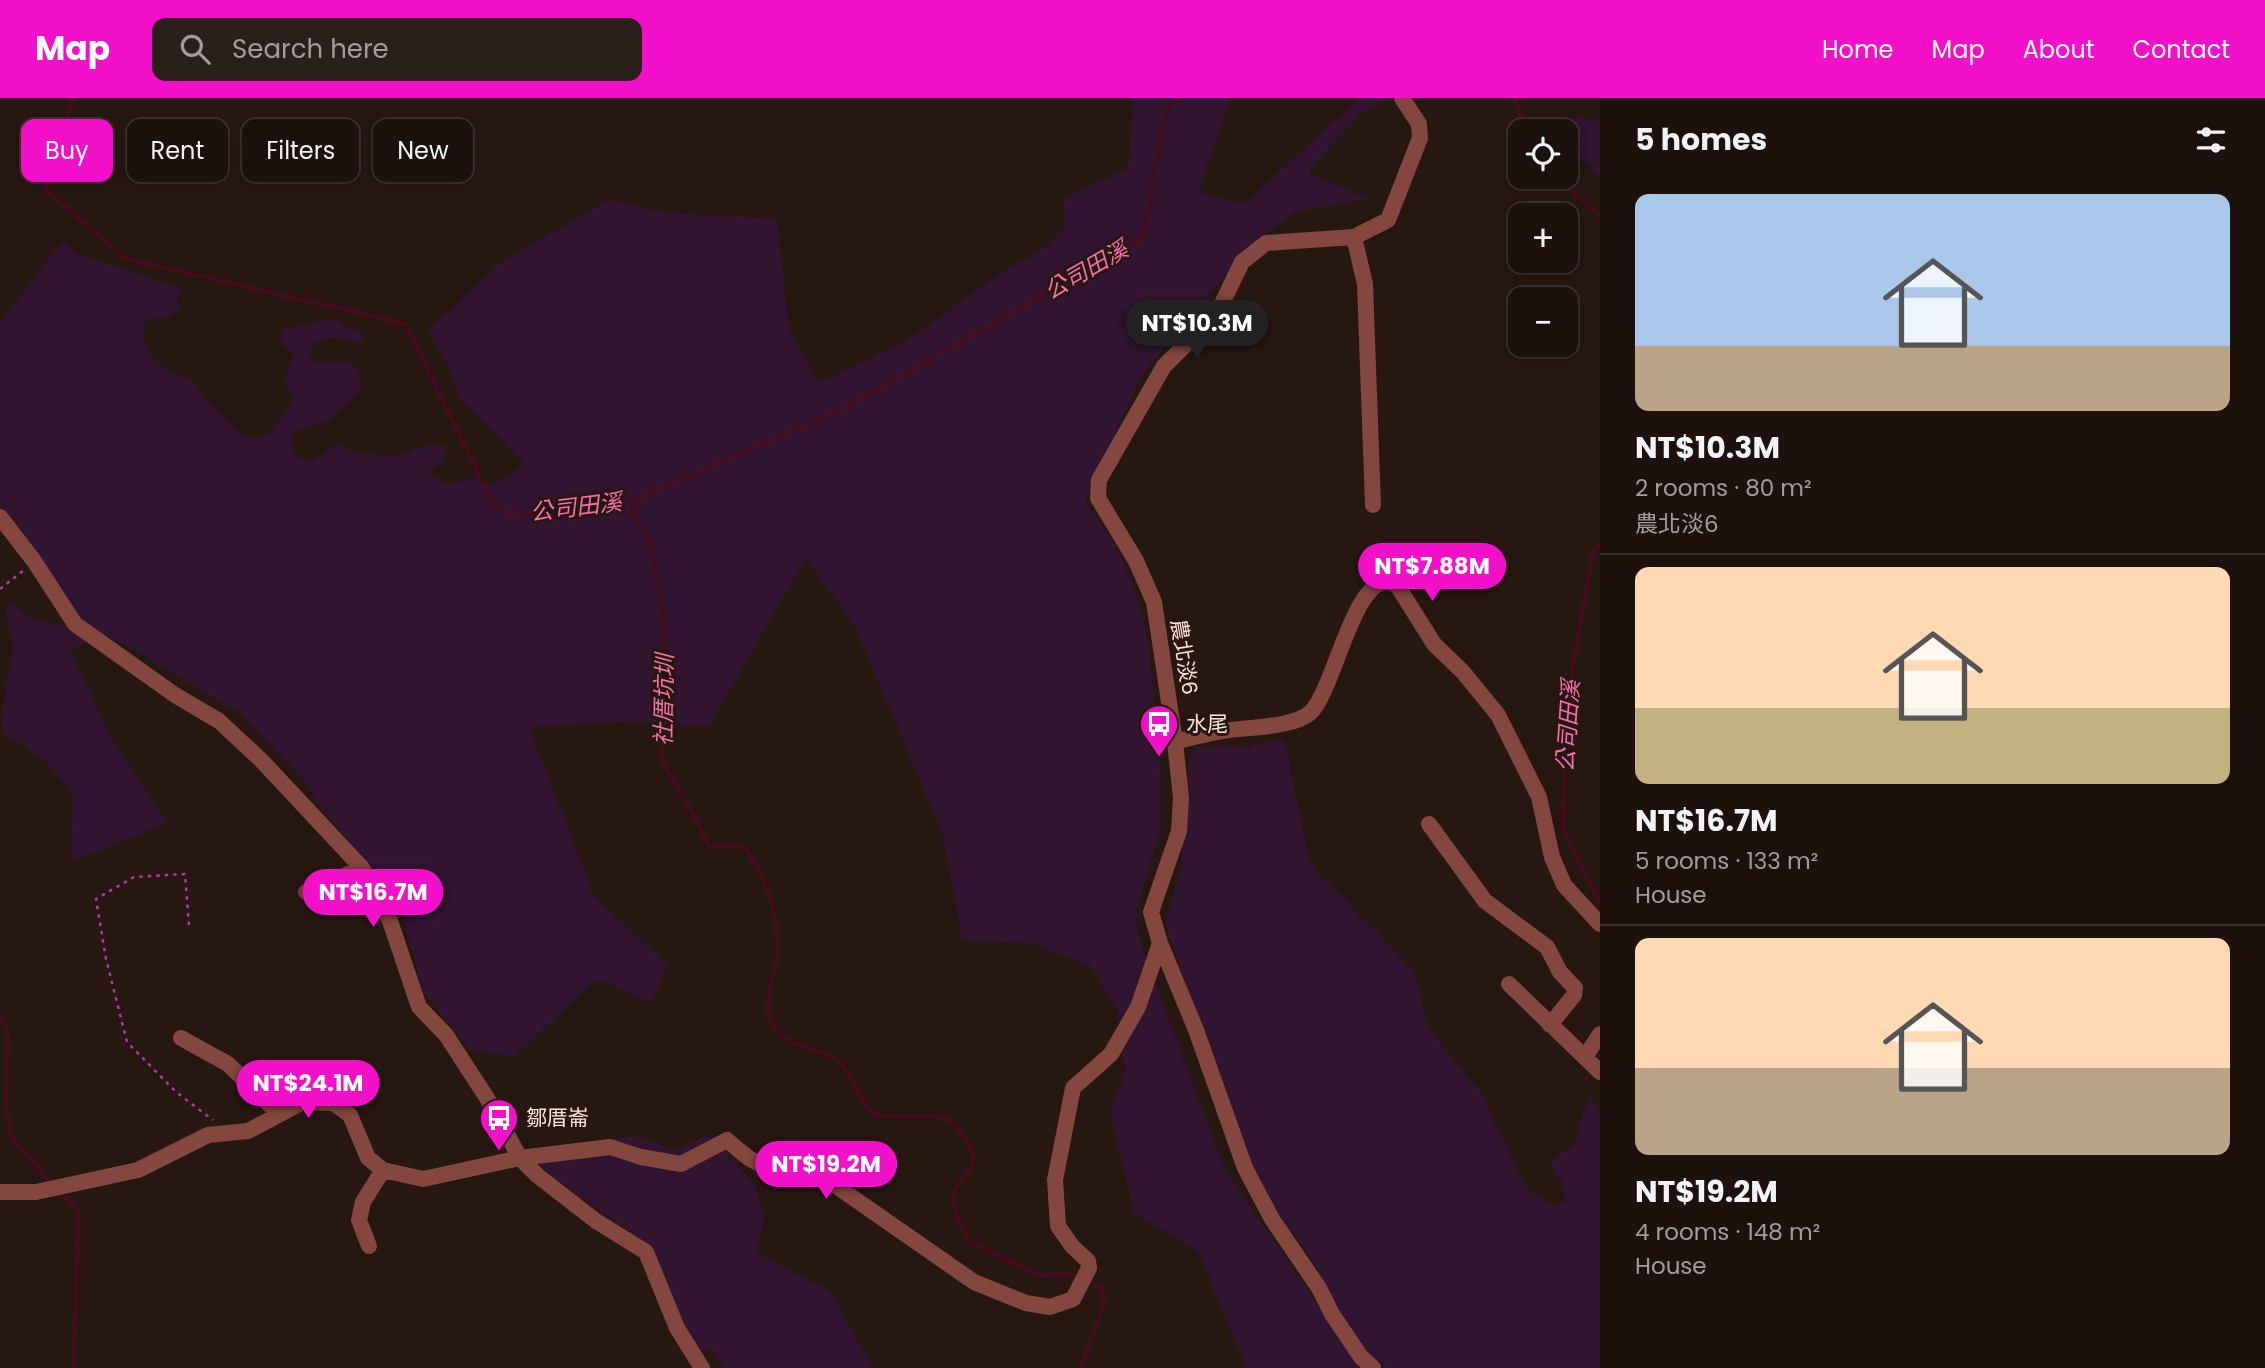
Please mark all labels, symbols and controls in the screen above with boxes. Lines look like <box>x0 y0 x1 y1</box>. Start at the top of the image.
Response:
search box <box>152 18 642 81</box>
text: Map <box>35 25 110 72</box>
icon: search <box>176 30 214 68</box>
text: Search here <box>232 31 389 67</box>
text: Home <box>1822 33 1894 66</box>
text: Map <box>1932 33 1985 66</box>
text: About <box>2023 33 2094 66</box>
text: Contact <box>2132 33 2230 66</box>
text: 5 homes <box>1635 118 1767 161</box>
chip: Buy <box>21 119 113 182</box>
chip: Rent <box>127 119 228 182</box>
chip: Filters <box>242 119 359 182</box>
chip: New <box>373 119 473 182</box>
map controls <box>1508 119 1578 357</box>
button: locate <box>1508 119 1578 189</box>
icon: filters <box>2192 121 2230 159</box>
button: + <box>1508 203 1578 273</box>
water label: 公司田溪 <box>1038 232 1136 307</box>
icon: home <box>1870 240 1996 366</box>
button: − <box>1508 287 1578 357</box>
pin: NT$10.3M <box>1125 300 1269 360</box>
text: NT$10.3M <box>1141 307 1253 339</box>
text: NT$10.3M <box>1635 426 1780 469</box>
text: 2 rooms · 80 m² <box>1635 472 1812 504</box>
water label: 公司田溪 <box>528 485 627 528</box>
text: 農北淡6 <box>1635 508 1719 540</box>
pin: NT$7.88M <box>1360 544 1504 603</box>
text: NT$7.88M <box>1374 550 1490 582</box>
icon: home <box>1870 613 1996 739</box>
street label: 農北淡6 <box>1164 617 1205 697</box>
water label: 社厝坑圳 <box>647 651 681 746</box>
water label: 公司田溪 <box>1549 676 1587 773</box>
bus stop icon: 水尾 <box>1138 703 1180 758</box>
place label: 水尾 <box>1186 709 1228 738</box>
text: NT$16.7M <box>1635 799 1777 842</box>
text: 5 rooms · 133 m² <box>1635 845 1818 877</box>
pin: NT$16.7M <box>301 870 445 929</box>
text: NT$16.7M <box>318 876 428 908</box>
text: House <box>1635 879 1707 911</box>
icon: home <box>1870 984 1996 1110</box>
pin: NT$24.1M <box>236 1060 380 1120</box>
text: NT$24.1M <box>253 1067 363 1099</box>
bus stop icon: 鄒厝崙 <box>478 1097 520 1152</box>
place label: 鄒厝崙 <box>526 1103 589 1132</box>
pin: NT$19.2M <box>754 1142 898 1201</box>
text: NT$19.2M <box>771 1148 881 1180</box>
text: NT$19.2M <box>1635 1170 1778 1213</box>
text: 4 rooms · 148 m² <box>1635 1216 1820 1248</box>
text: House <box>1635 1250 1707 1282</box>

